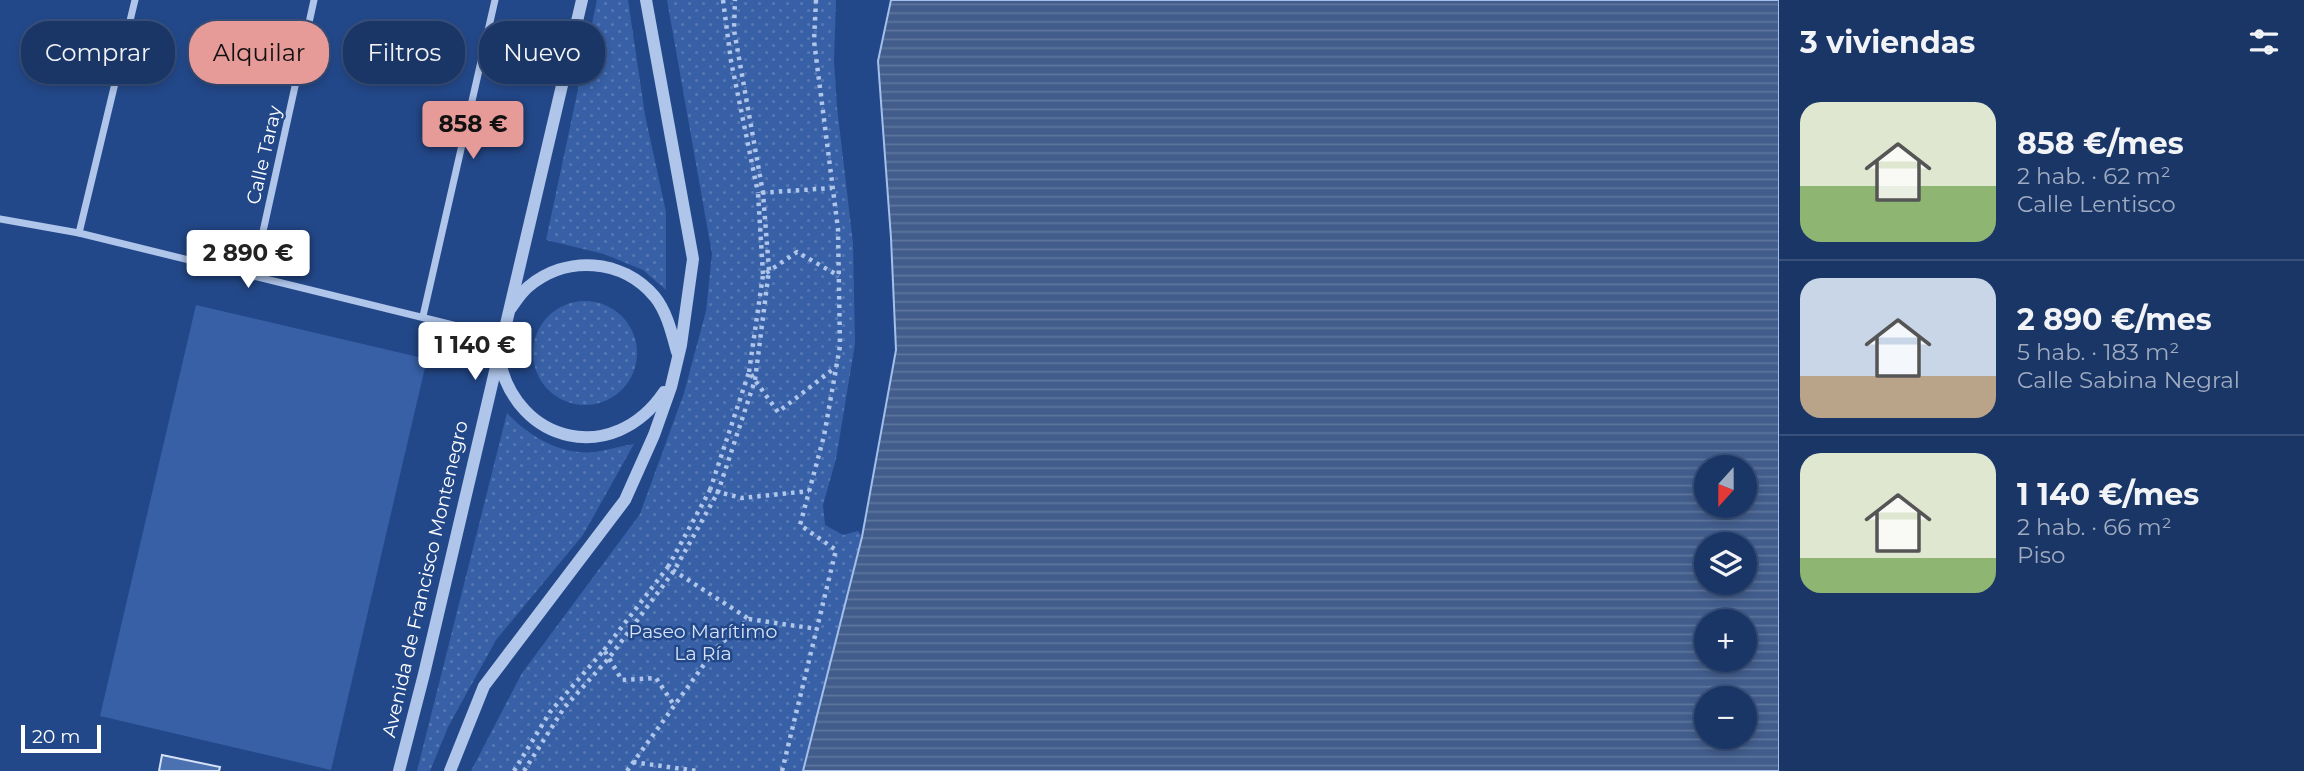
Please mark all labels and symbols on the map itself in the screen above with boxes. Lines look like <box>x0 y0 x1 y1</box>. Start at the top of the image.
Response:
pin: 858 € <box>424 102 522 161</box>
street label: Calle Taray <box>241 103 287 207</box>
pin: 2 890 € <box>183 230 313 290</box>
pin: 1 140 € <box>410 322 540 382</box>
street label: Avenida de Francisco Montenegro <box>377 418 473 740</box>
north arrow <box>1694 455 1757 518</box>
park label: Paseo Marítimo La Ría <box>629 620 778 665</box>
scale bar <box>21 722 102 754</box>

